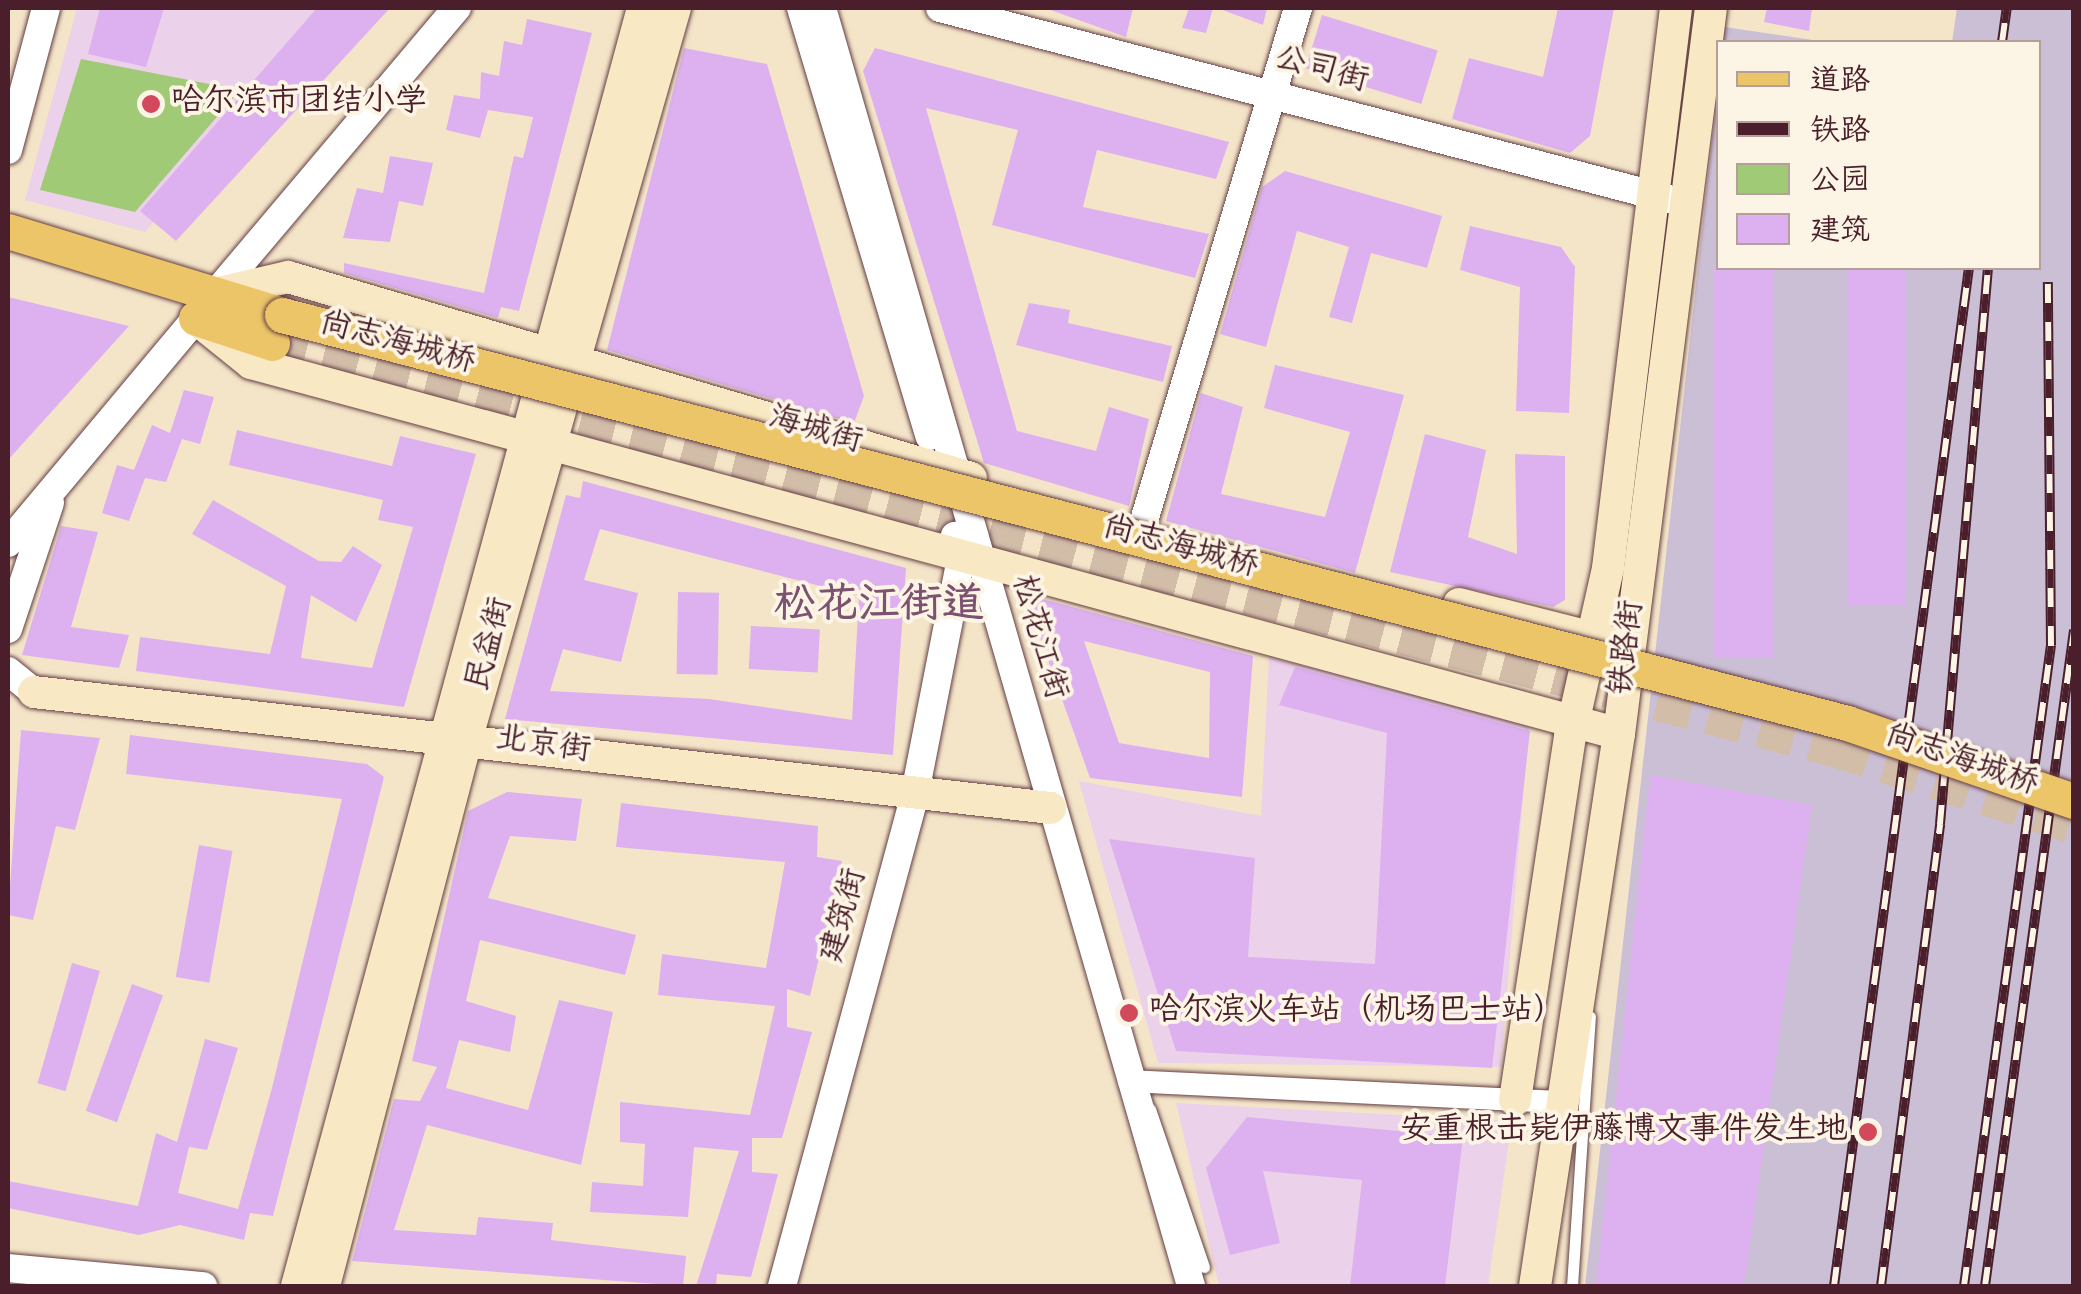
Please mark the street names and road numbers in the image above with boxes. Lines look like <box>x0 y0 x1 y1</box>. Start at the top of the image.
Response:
street label: 公司街 <box>1270 41 1372 103</box>
street label: 尚志海城桥 <box>315 306 479 384</box>
street label: 海城街 <box>764 400 866 464</box>
street label: 尚志海城桥 <box>1098 510 1262 588</box>
street label: 松花江街 <box>1001 571 1073 705</box>
street label: 民益街 <box>461 594 523 696</box>
street label: 铁路街 <box>1604 598 1654 698</box>
street label: 尚志海城桥 <box>1879 718 2043 806</box>
street label: 北京街 <box>493 721 593 773</box>
street label: 建筑街 <box>815 865 877 967</box>

